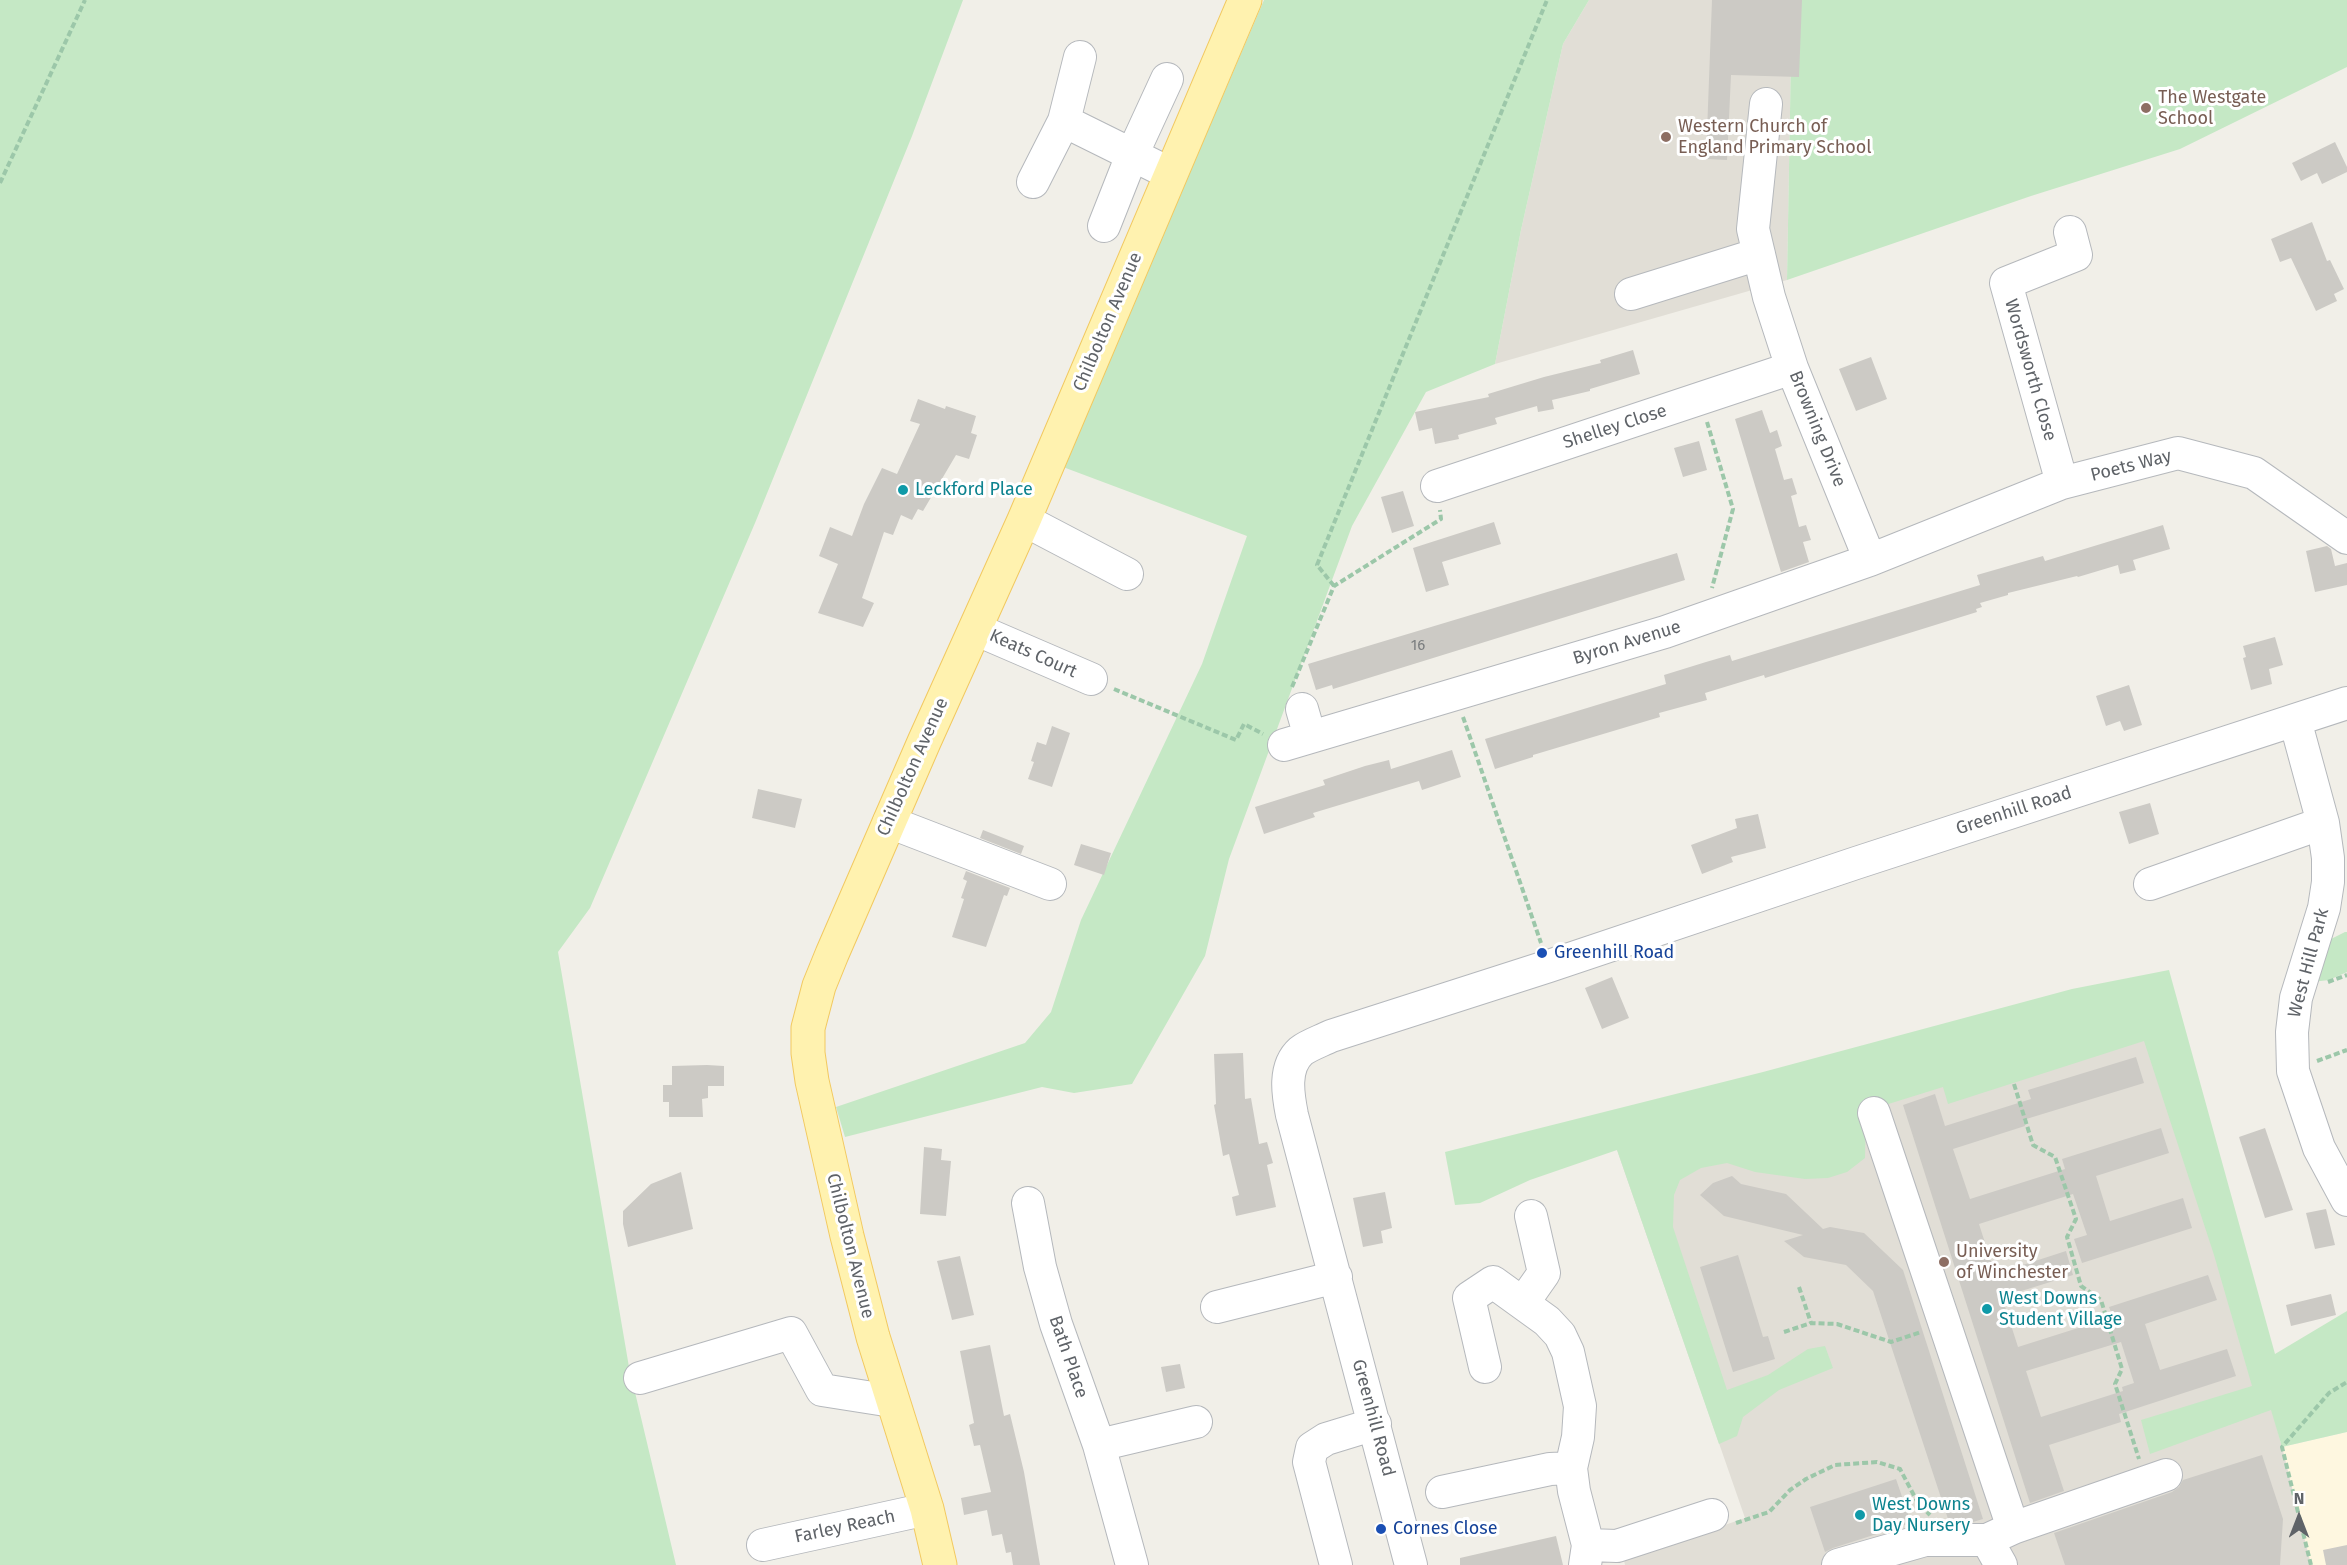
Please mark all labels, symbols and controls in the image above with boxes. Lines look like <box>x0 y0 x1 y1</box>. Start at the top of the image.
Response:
place label: The Westgate School <box>2158 87 2266 130</box>
marker: The Westgate School <box>2139 101 2153 115</box>
place label: Western Church of England Primary School <box>1678 116 1872 158</box>
marker: Western Church of England Primary School <box>1659 130 1673 144</box>
street label: Chilbolton Avenue <box>1069 249 1147 395</box>
street label: Wordsworth Close <box>1999 297 2061 443</box>
street label: Browning Drive <box>1784 368 1850 490</box>
street label: Shelley Close <box>1560 400 1670 454</box>
street label: Poets Way <box>2088 446 2174 486</box>
place label: Leckford Place <box>915 479 1033 501</box>
marker: Leckford Place <box>896 483 910 497</box>
street label: Byron Avenue <box>1570 616 1684 670</box>
street label: Keats Court <box>986 625 1080 683</box>
house number: 16 <box>1411 637 1425 655</box>
street label: Chilbolton Avenue <box>873 695 953 839</box>
street label: Greenhill Road <box>1953 782 2075 840</box>
street label: West Hill Park <box>2284 906 2334 1020</box>
place label: Greenhill Road <box>1554 942 1674 964</box>
marker: Greenhill Road <box>1535 946 1549 960</box>
street label: Chilbolton Avenue <box>821 1171 879 1321</box>
place label: University of Winchester <box>1956 1241 2068 1284</box>
marker: University of Winchester <box>1937 1255 1951 1269</box>
place label: West Downs Student Village <box>1999 1288 2122 1330</box>
marker: West Downs Student Village <box>1980 1302 1994 1316</box>
street label: Bath Place <box>1044 1313 1092 1401</box>
street label: Greenhill Road <box>1347 1357 1399 1479</box>
north arrow <box>2269 1487 2329 1547</box>
text: N <box>2294 1489 2304 1508</box>
place label: West Downs Day Nursery <box>1872 1494 1970 1537</box>
street label: Farley Reach <box>793 1506 897 1548</box>
marker: West Downs Day Nursery <box>1853 1508 1867 1522</box>
place label: Cornes Close <box>1393 1518 1498 1540</box>
marker: Cornes Close <box>1374 1522 1388 1536</box>

